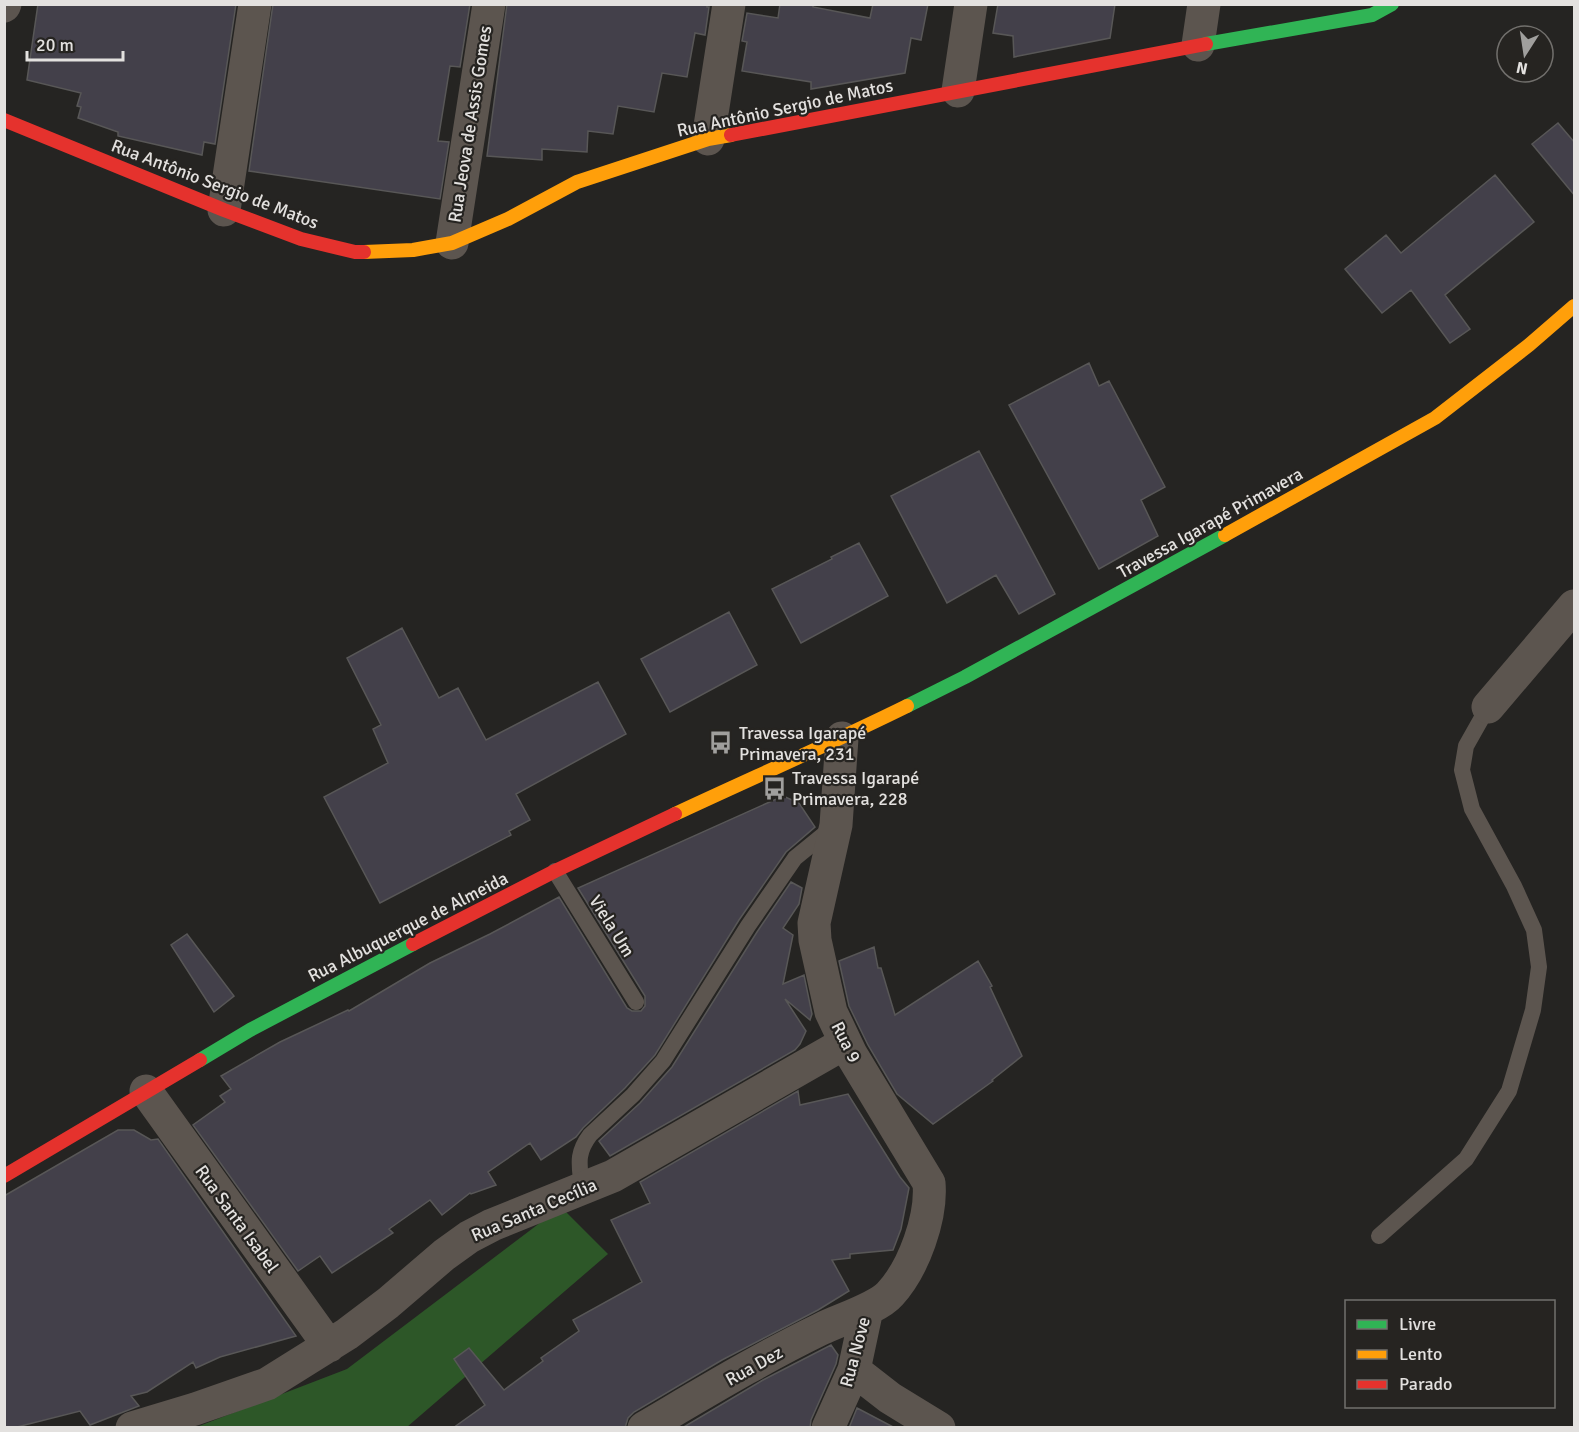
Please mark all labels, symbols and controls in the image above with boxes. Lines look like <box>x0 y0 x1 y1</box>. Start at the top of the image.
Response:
scale bar <box>27 24 123 62</box>
street label: Rua Jeova de Assis Gomes <box>444 24 496 224</box>
north arrow <box>1495 24 1555 84</box>
text: 20 m <box>36 34 74 56</box>
text: N <box>1515 57 1530 79</box>
street label: Rua Antônio Sergio de Matos <box>675 74 895 142</box>
street label: Rua Antônio Sergio de Matos <box>108 134 322 234</box>
street label: Travessa Igarapé Primavera <box>1113 463 1307 583</box>
place label: Travessa Igarapé Primavera, 231 <box>739 722 866 765</box>
bus stop icon: Travessa Igarapé Primavera, 231 <box>708 730 734 756</box>
place label: Travessa Igarapé Primavera, 228 <box>792 767 919 810</box>
bus stop icon: Travessa Igarapé Primavera, 228 <box>761 775 787 801</box>
street label: Rua Albuquerque de Almeida <box>304 867 512 987</box>
street label: Viela Um <box>584 891 640 961</box>
street label: Rua 9 <box>826 1018 866 1066</box>
street label: Rua Santa Isabel <box>191 1161 283 1277</box>
street label: Rua Santa Cecília <box>468 1174 600 1246</box>
legend <box>1345 1300 1555 1408</box>
text: Livre <box>1399 1313 1436 1335</box>
street label: Rua Nove <box>835 1315 875 1389</box>
street label: Rua Dez <box>722 1341 786 1391</box>
text: Lento <box>1399 1343 1442 1365</box>
text: Parado <box>1399 1373 1452 1395</box>

